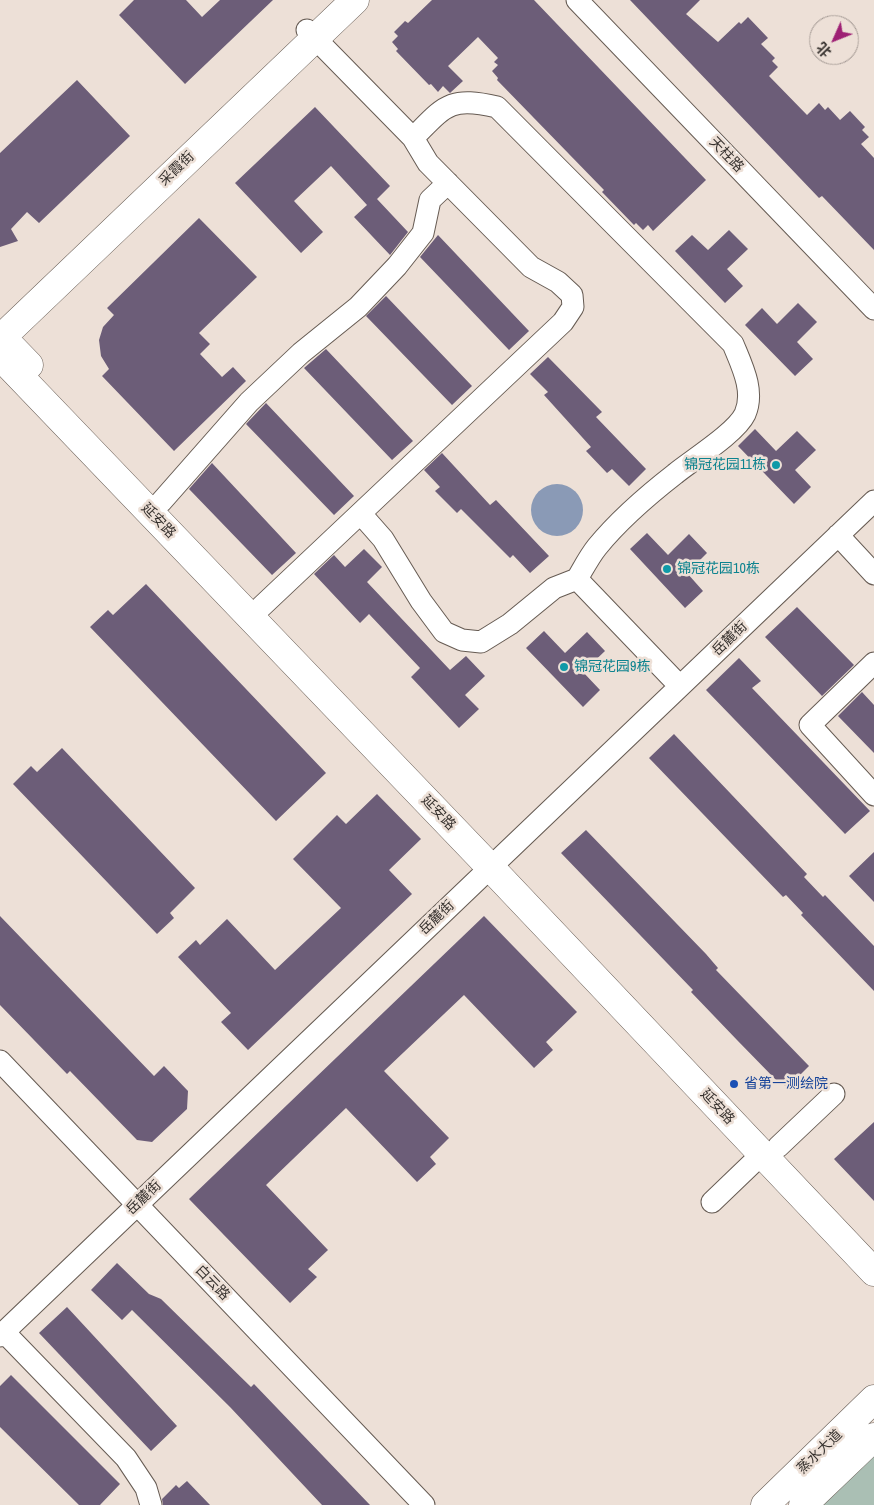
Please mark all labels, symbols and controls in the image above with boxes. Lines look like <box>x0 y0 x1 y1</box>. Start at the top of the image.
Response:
north arrow <box>809 15 859 65</box>
text: 北 <box>813 38 835 61</box>
street label: 天柱路 <box>705 134 747 176</box>
street label: 采霞街 <box>156 148 198 190</box>
place label: 锦冠花园11栋 <box>684 457 766 473</box>
marker: 锦冠花园11栋 <box>770 459 782 471</box>
street label: 延安路 <box>137 500 179 542</box>
place label: 锦冠花园10栋 <box>677 561 760 577</box>
marker: 锦冠花园10栋 <box>661 563 673 575</box>
street label: 岳麓街 <box>709 618 751 660</box>
place label: 锦冠花园9栋 <box>574 659 650 675</box>
marker: 锦冠花园9栋 <box>558 661 570 673</box>
street label: 延安路 <box>417 792 459 834</box>
street label: 岳麓街 <box>416 897 458 939</box>
place label: 省第一测绘院 <box>744 1076 828 1092</box>
marker: 省第一测绘院 <box>728 1078 740 1090</box>
street label: 延安路 <box>697 1086 737 1128</box>
street label: 岳麓街 <box>123 1177 165 1219</box>
street label: 白云路 <box>191 1262 233 1304</box>
street label: 蒸水大道 <box>794 1427 846 1477</box>

